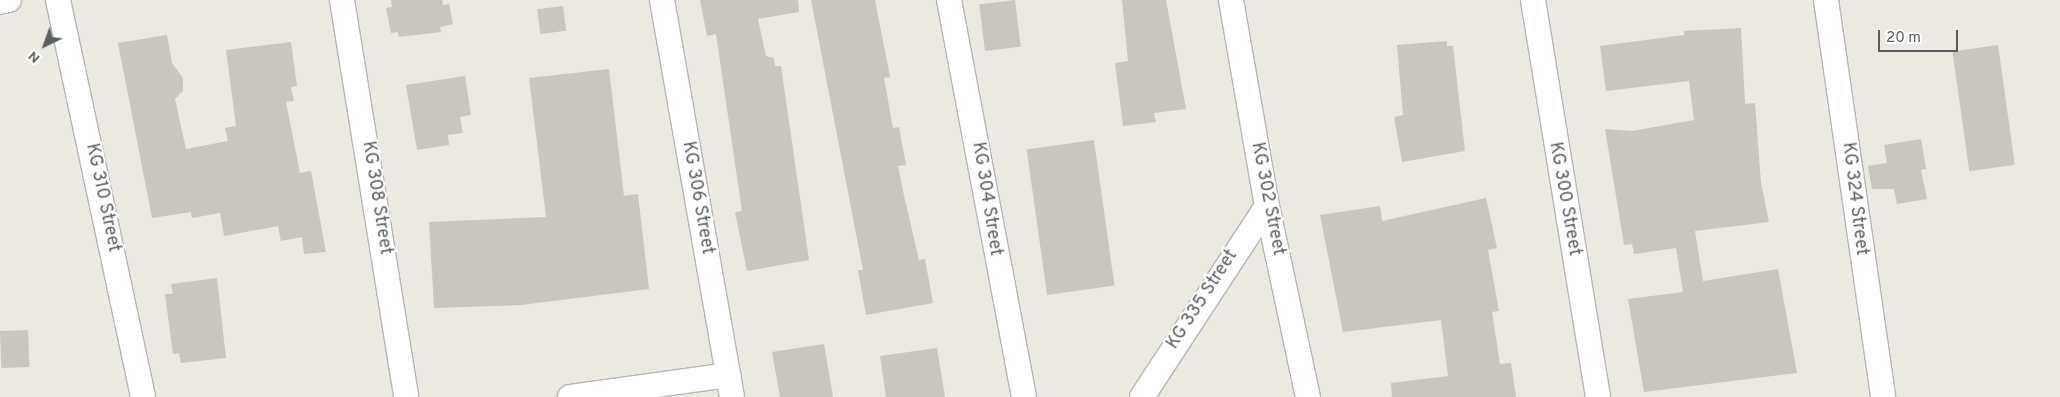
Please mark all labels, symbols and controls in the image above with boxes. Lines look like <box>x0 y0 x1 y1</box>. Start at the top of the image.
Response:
north arrow <box>20 20 70 70</box>
scale bar <box>1880 20 1960 52</box>
text: 20 m <box>1886 29 1921 48</box>
text: N <box>25 47 44 66</box>
street label: KG 308 Street <box>356 140 396 256</box>
street label: KG 306 Street <box>676 140 718 256</box>
street label: KG 300 Street <box>1543 140 1585 258</box>
street label: KG 304 Street <box>966 141 1006 257</box>
street label: KG 302 Street <box>1245 141 1289 257</box>
street label: KG 324 Street <box>1836 141 1872 257</box>
street label: KG 310 Street <box>80 142 124 254</box>
street label: KG 335 Street <box>1163 246 1243 354</box>

